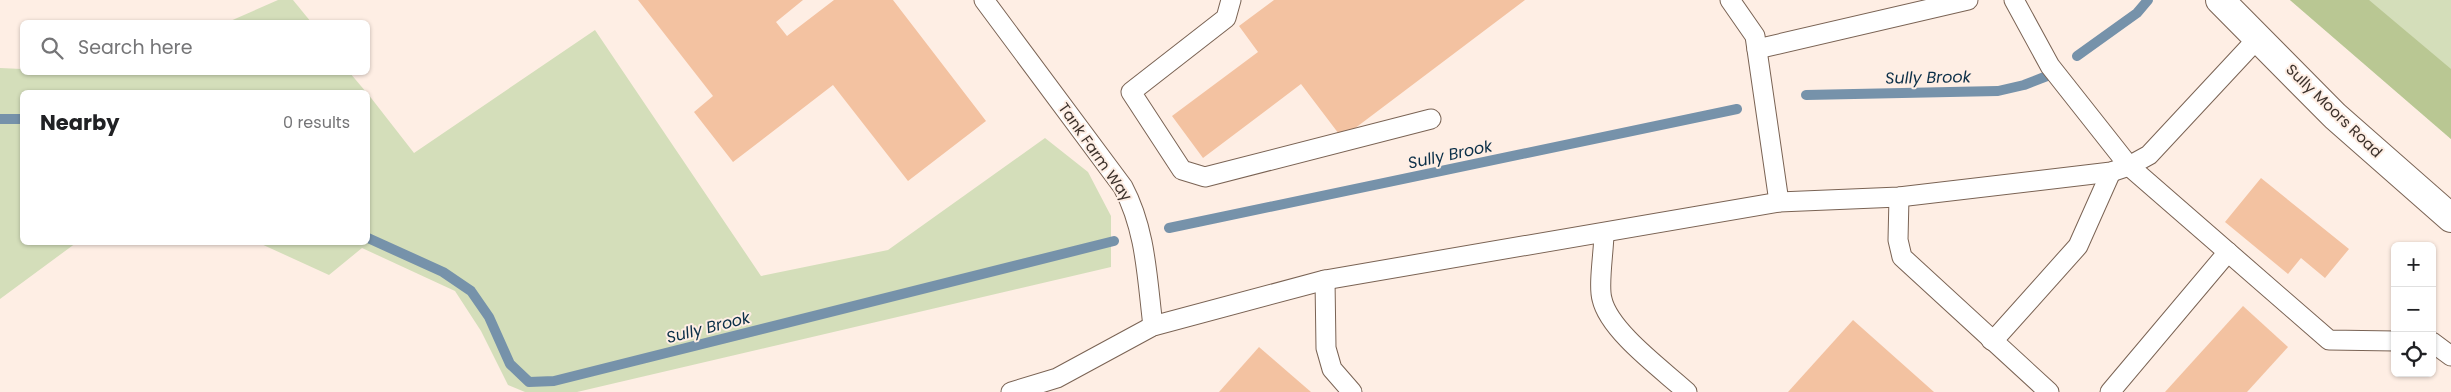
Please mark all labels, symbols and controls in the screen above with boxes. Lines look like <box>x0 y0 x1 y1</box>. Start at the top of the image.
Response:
search box <box>20 20 370 75</box>
icon: search <box>38 34 66 62</box>
text: Search here <box>78 34 192 61</box>
street label: Sully Moors Road <box>2281 59 2387 162</box>
water label: Sully Brook <box>1885 65 1972 90</box>
street label: Tank Farm Way <box>1054 98 1137 206</box>
text: Nearby <box>40 108 120 137</box>
text: 0 results <box>283 111 350 134</box>
water label: Sully Brook <box>1406 134 1495 175</box>
map controls <box>2391 242 2436 377</box>
button: + <box>2391 242 2436 287</box>
button: − <box>2391 287 2436 332</box>
water label: Sully Brook <box>664 306 753 349</box>
button: locate <box>2391 332 2436 377</box>

